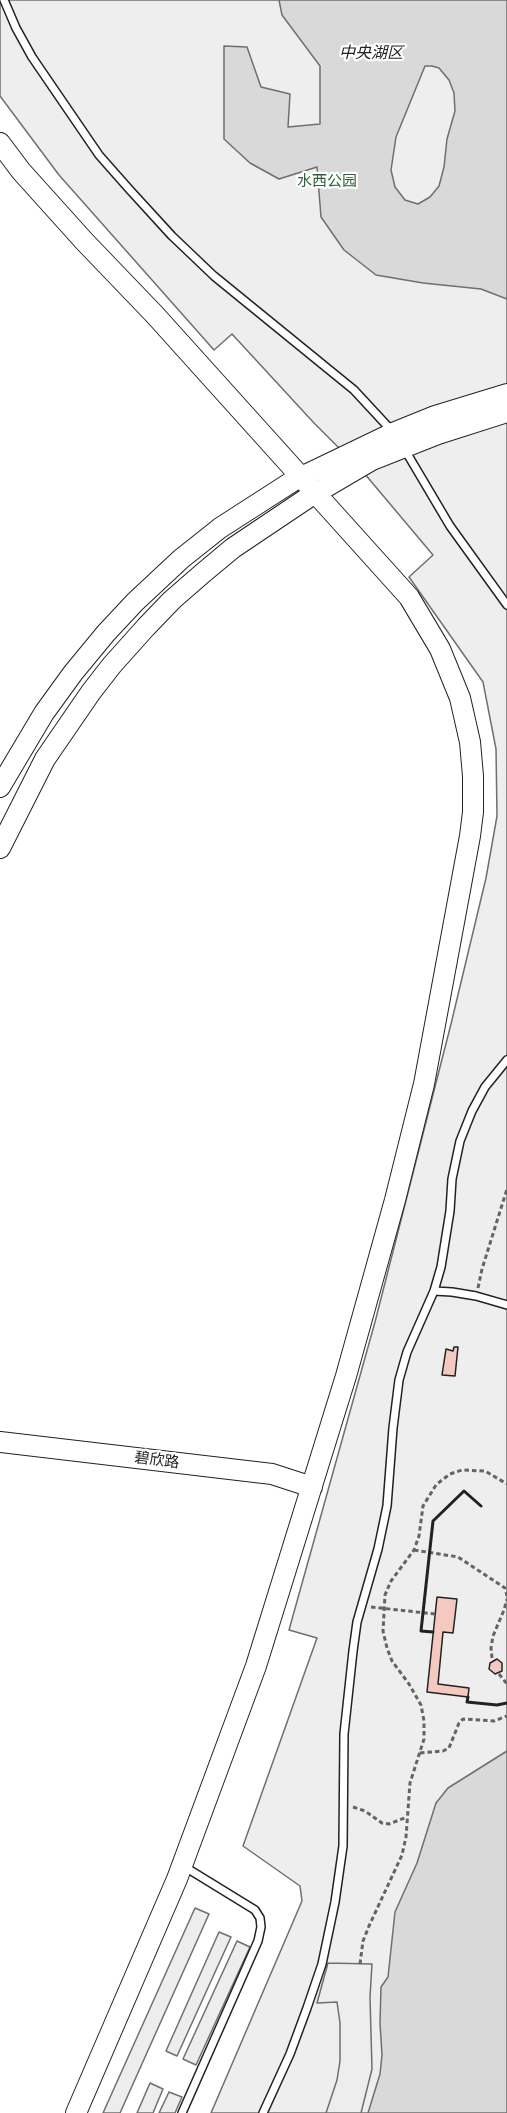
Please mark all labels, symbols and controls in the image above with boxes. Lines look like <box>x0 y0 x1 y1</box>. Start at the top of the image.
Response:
water label: 中央湖区 <box>339 43 403 63</box>
park label: 水西公园 <box>297 172 357 190</box>
street label: 碧欣路 <box>134 1448 180 1472</box>

